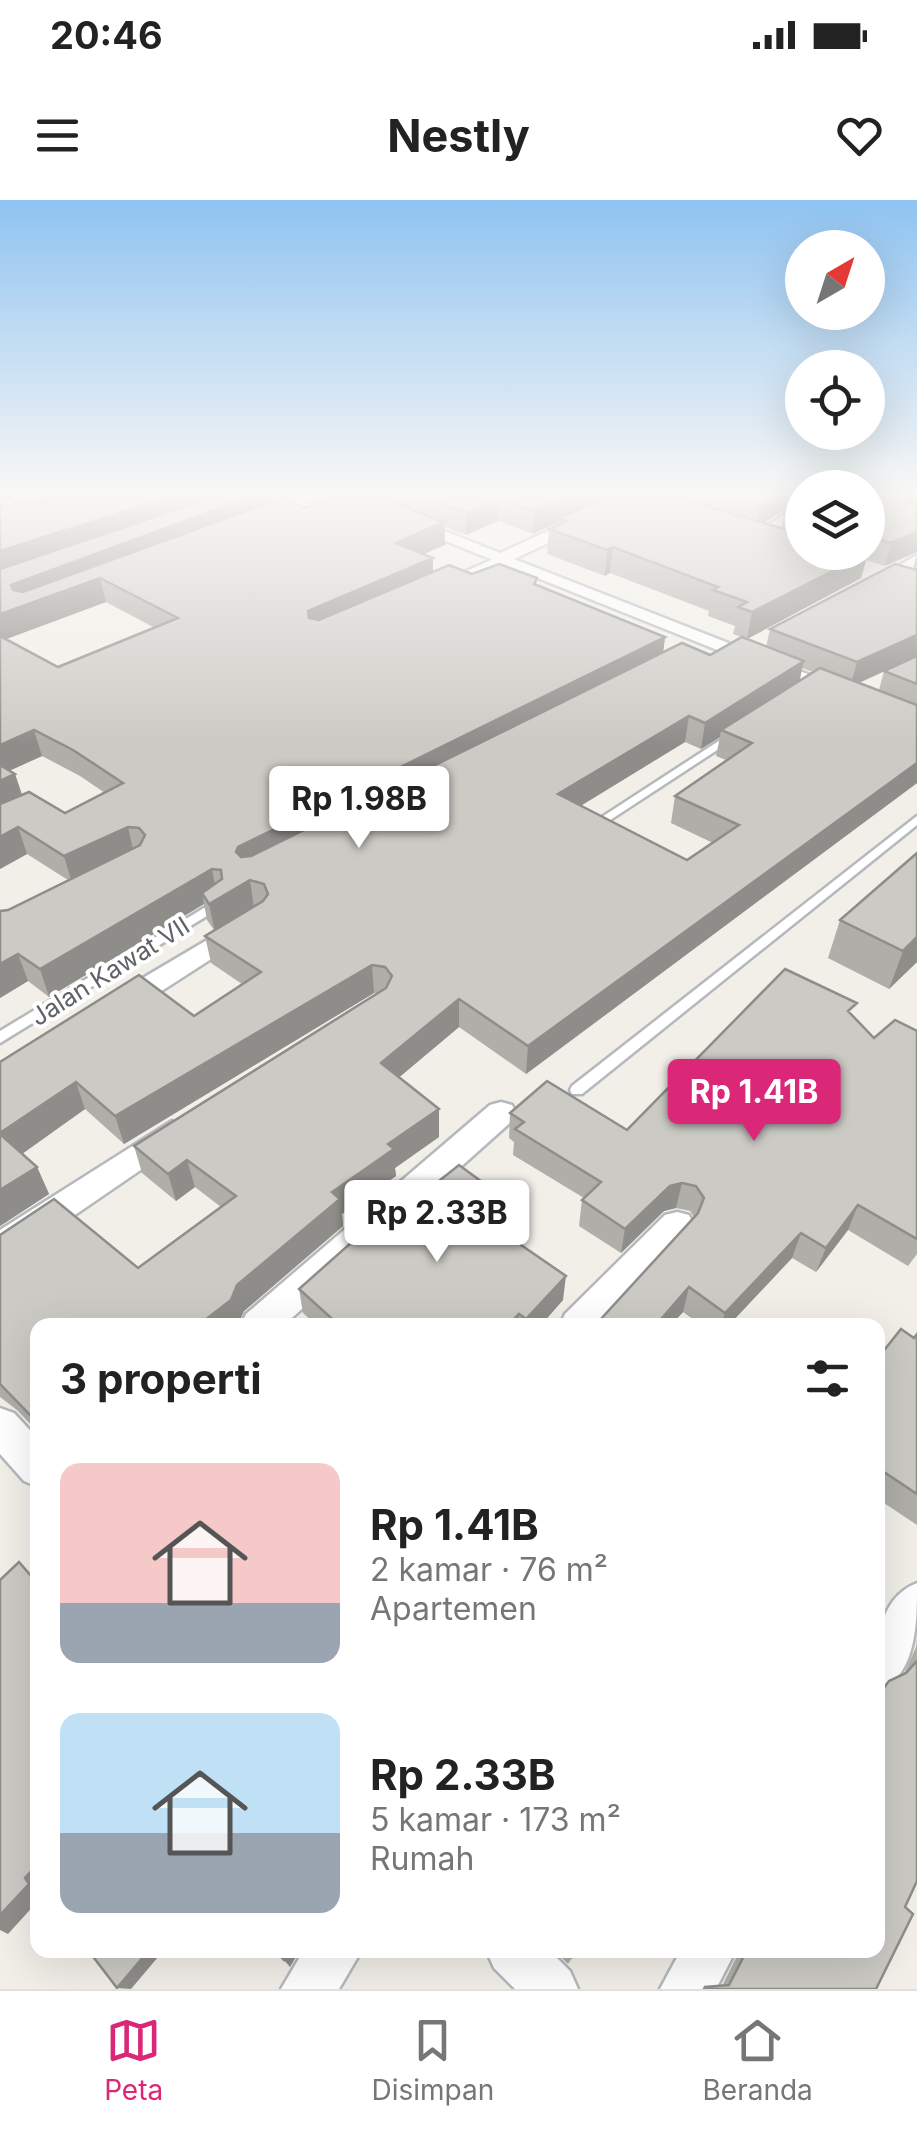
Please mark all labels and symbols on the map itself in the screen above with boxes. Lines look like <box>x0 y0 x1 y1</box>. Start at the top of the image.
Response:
north arrow <box>785 230 885 330</box>
pin: Rp 1.98B <box>256 766 462 851</box>
street label: Jalan Kawat VII <box>25 910 195 1032</box>
pin: Rp 1.41B <box>651 1059 857 1144</box>
pin: Rp 2.33B <box>334 1180 540 1265</box>

